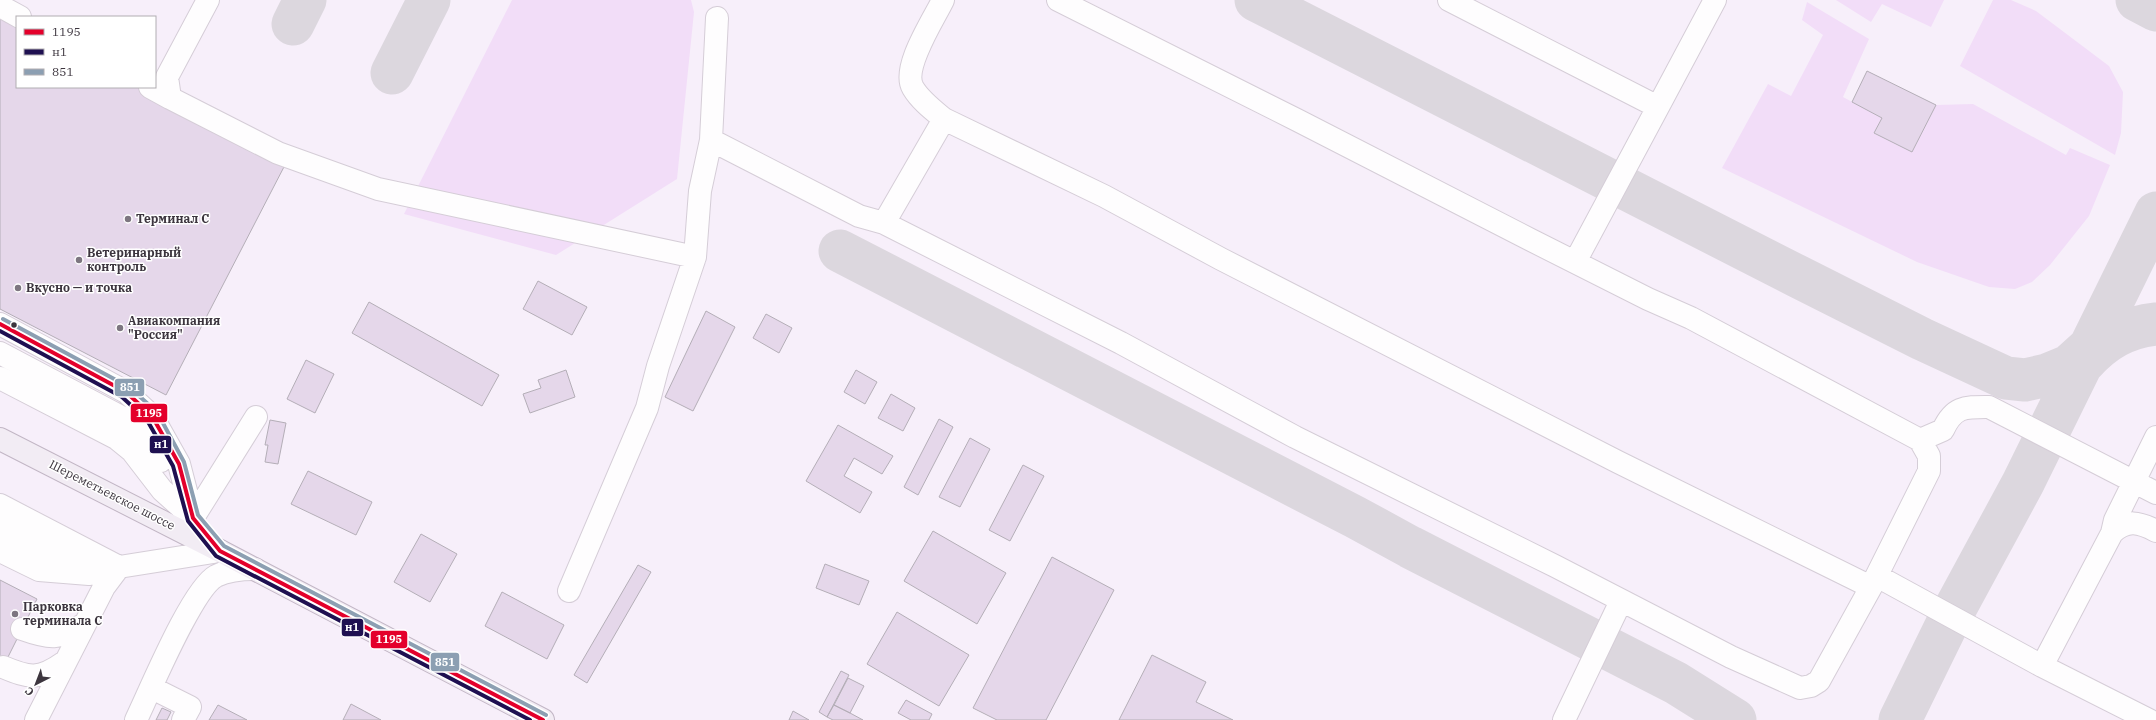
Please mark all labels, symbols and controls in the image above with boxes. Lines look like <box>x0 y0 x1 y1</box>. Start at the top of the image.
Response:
legend <box>16 16 156 88</box>
text: 1195 <box>52 24 81 39</box>
text: н1 <box>52 44 67 59</box>
text: 851 <box>52 64 74 79</box>
place label: Терминал C <box>136 211 209 226</box>
marker: Терминал C <box>123 214 133 224</box>
place label: Ветеринарный контроль <box>87 245 181 274</box>
marker: Ветеринарный контроль <box>74 255 84 265</box>
place label: Вкусно — и точка <box>26 280 132 295</box>
marker: Вкусно — и точка <box>13 283 23 293</box>
place label: Авиакомпания "Россия" <box>128 313 220 342</box>
unlabelled marker <box>9 320 19 330</box>
marker: Авиакомпания "Россия" <box>115 323 125 333</box>
line badge: 851 <box>114 378 145 397</box>
text: 851 <box>120 380 140 394</box>
line badge: 1195 <box>130 403 168 423</box>
text: 1195 <box>136 406 162 420</box>
line badge: н1 <box>149 435 172 454</box>
text: н1 <box>154 437 168 451</box>
street label: Шереметьевское шоссе <box>47 456 178 533</box>
place label: Парковка терминала C <box>23 599 102 628</box>
marker: Парковка терминала C <box>10 609 20 619</box>
line badge: н1 <box>341 618 364 637</box>
text: н1 <box>345 620 359 634</box>
line badge: 1195 <box>370 630 408 649</box>
text: 1195 <box>376 632 402 646</box>
line badge: 851 <box>430 652 460 672</box>
text: 851 <box>435 655 455 669</box>
north arrow <box>16 664 56 704</box>
text: С <box>22 684 37 699</box>

